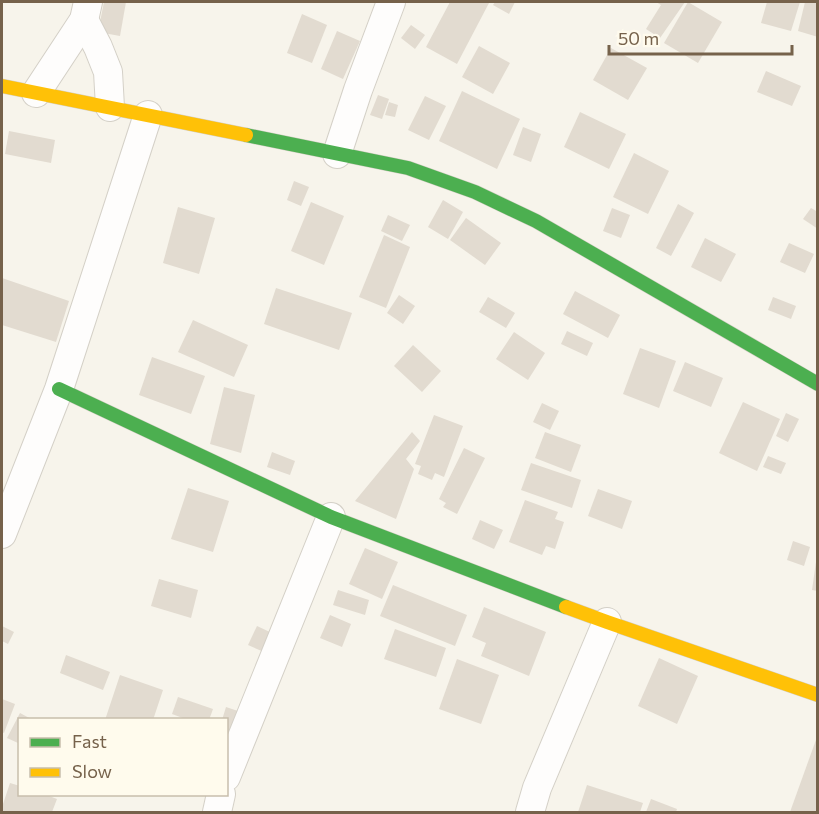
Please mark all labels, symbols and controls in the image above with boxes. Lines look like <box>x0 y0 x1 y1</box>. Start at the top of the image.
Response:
scale bar <box>609 18 792 56</box>
text: 50 m <box>618 27 659 49</box>
legend <box>18 718 228 796</box>
text: Fast <box>72 730 107 752</box>
text: Slow <box>72 760 112 782</box>

